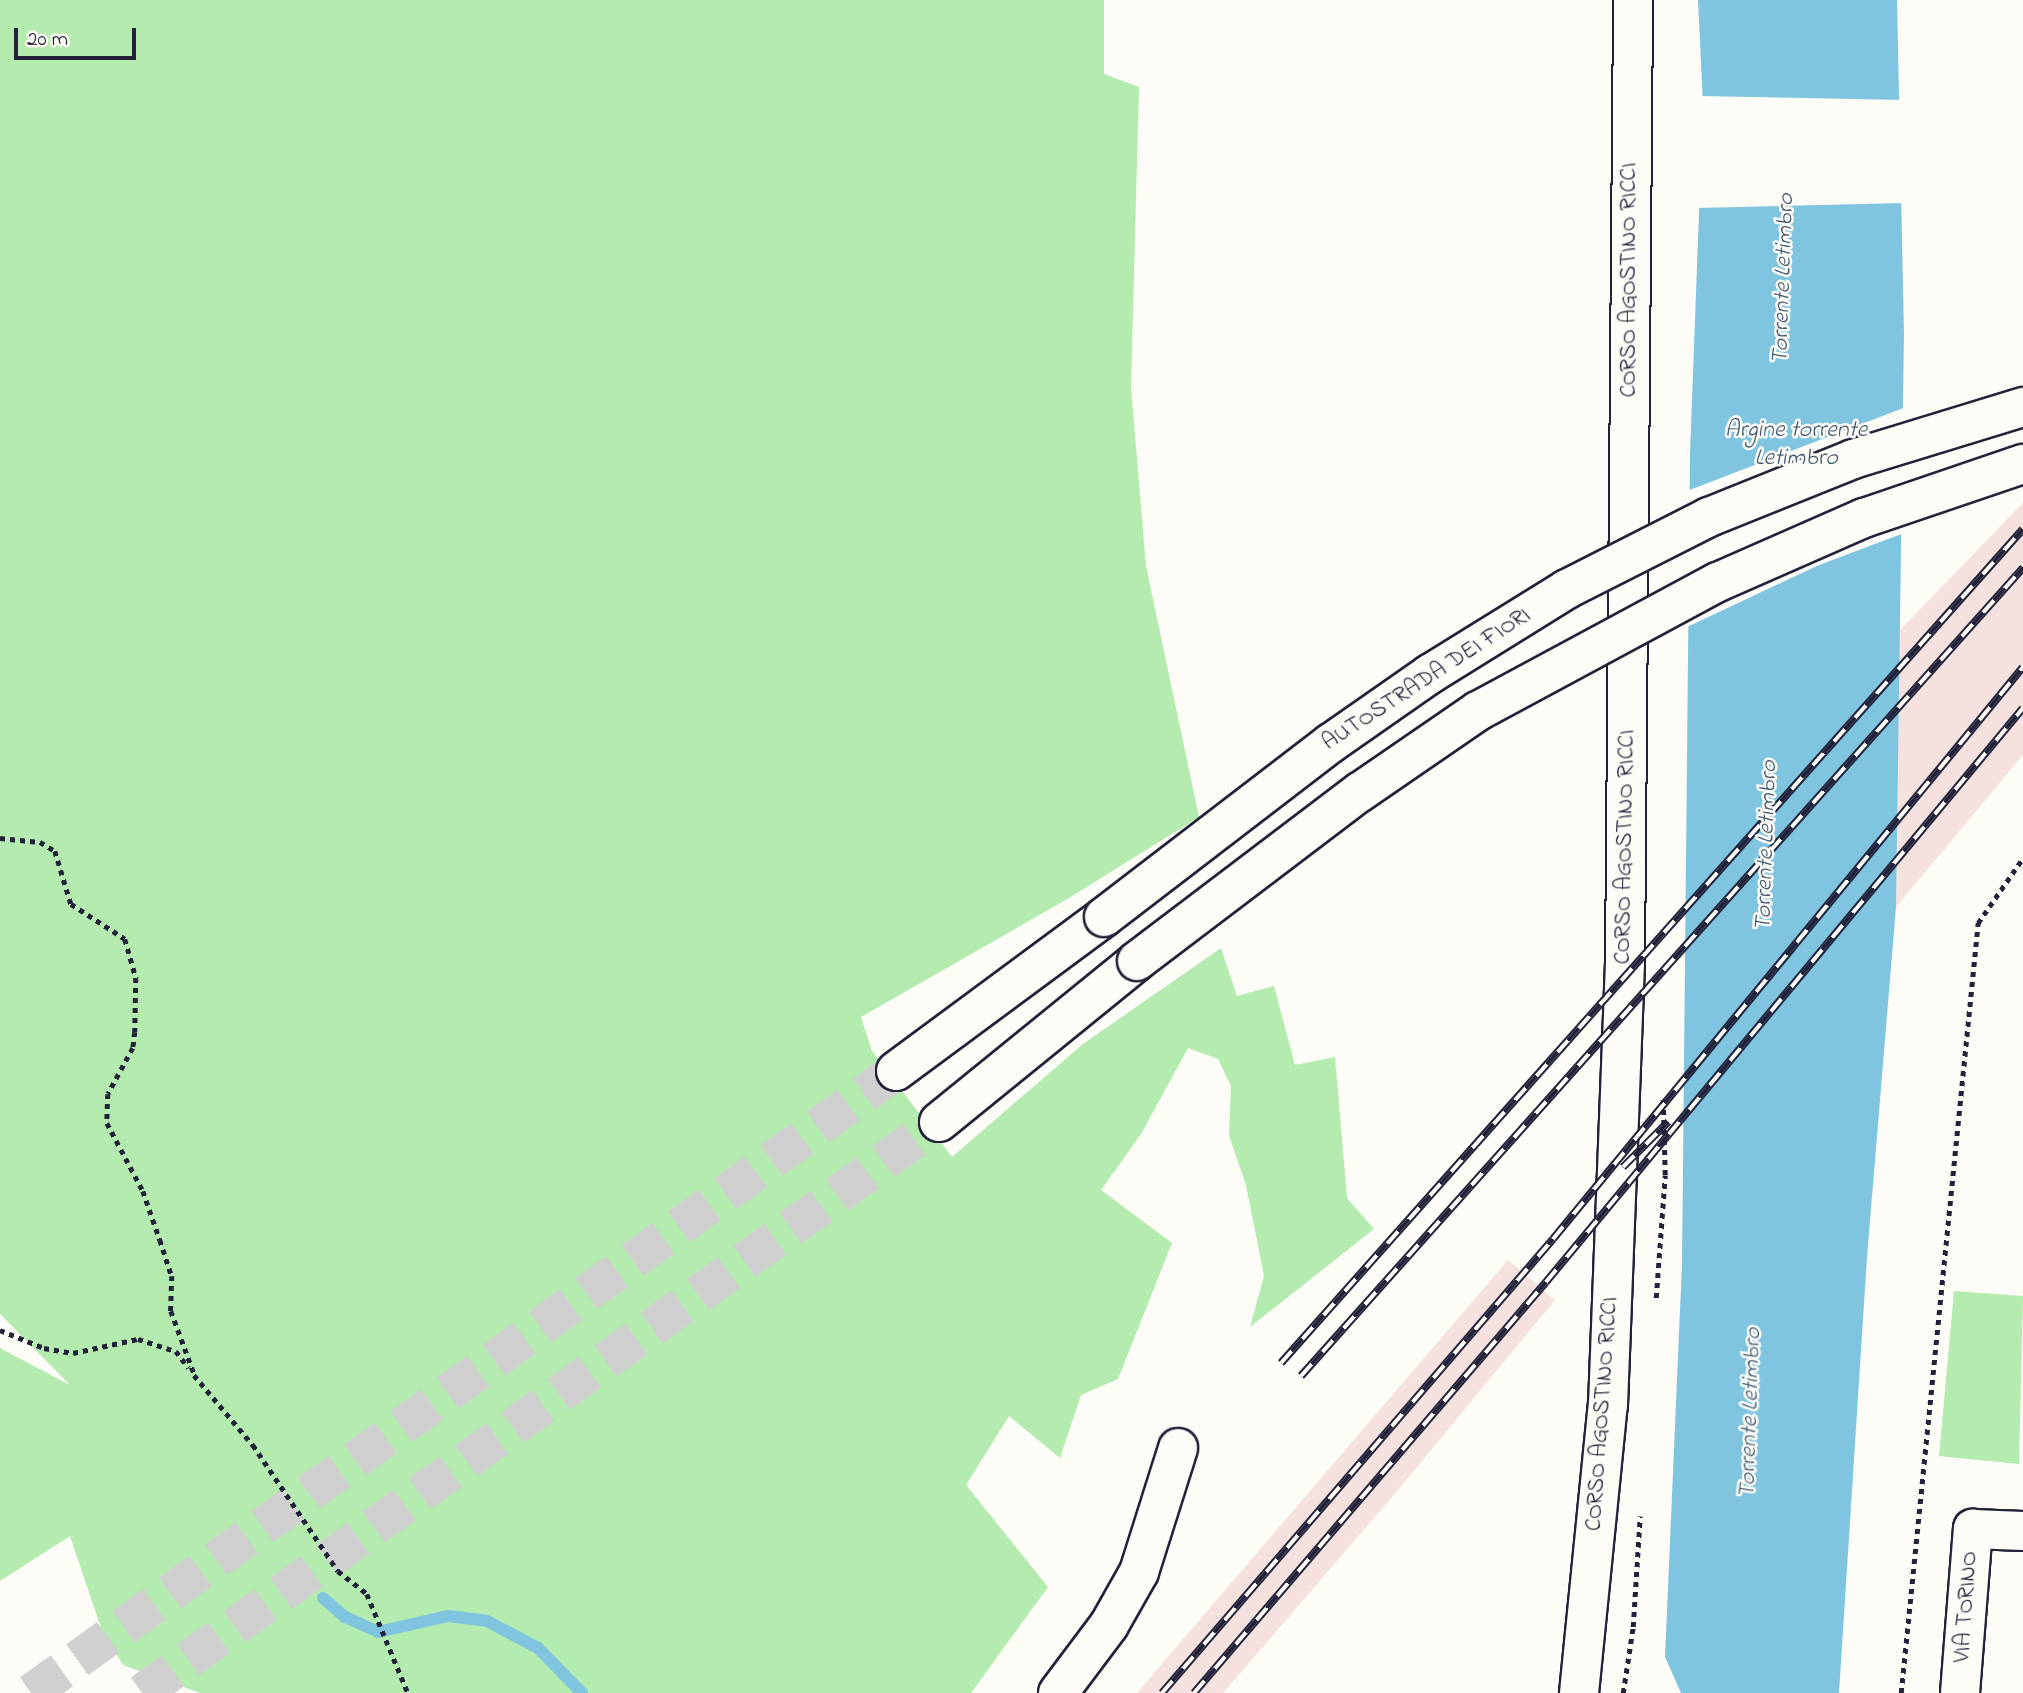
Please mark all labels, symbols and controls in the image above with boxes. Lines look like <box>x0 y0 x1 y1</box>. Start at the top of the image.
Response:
scale bar <box>18 14 140 58</box>
text: 20 m <box>27 25 68 55</box>
street label: CORSO AGOSTINO RICCI <box>1616 163 1644 397</box>
water label: Torrente Letimbro <box>1767 193 1801 365</box>
water label: Argine torrente Letimbro <box>1725 417 1867 473</box>
street label: AUTOSTRADA DEI FIORI <box>1318 602 1536 758</box>
street label: CORSO AGOSTINO RICCI <box>1610 729 1642 965</box>
water label: Torrente Letimbro <box>1750 760 1784 932</box>
street label: CORSO AGOSTINO RICCI <box>1581 1296 1625 1532</box>
water label: Torrente Letimbro <box>1734 1327 1768 1499</box>
street label: VIA TORINO <box>1949 1550 1985 1664</box>

